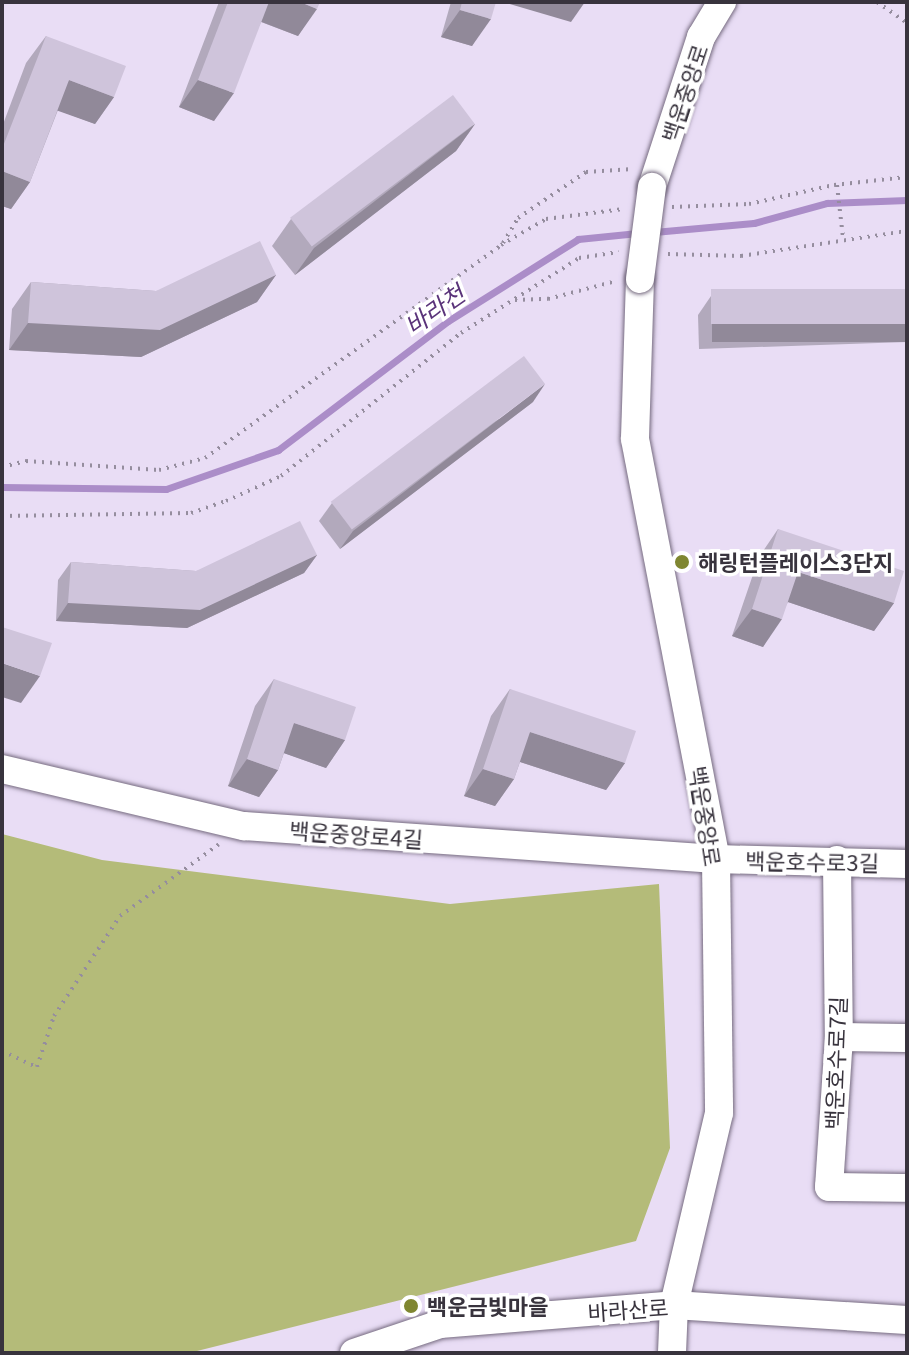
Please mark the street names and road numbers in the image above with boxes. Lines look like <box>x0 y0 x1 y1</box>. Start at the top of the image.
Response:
street label: 백운중앙로 <box>656 41 712 145</box>
street label: 백운중앙로 <box>685 764 727 868</box>
street label: 백운중앙로4길 <box>288 816 424 852</box>
street label: 백운호수로3길 <box>745 847 879 875</box>
street label: 백운호수로7길 <box>819 996 851 1130</box>
street label: 바라산로 <box>587 1293 669 1325</box>

